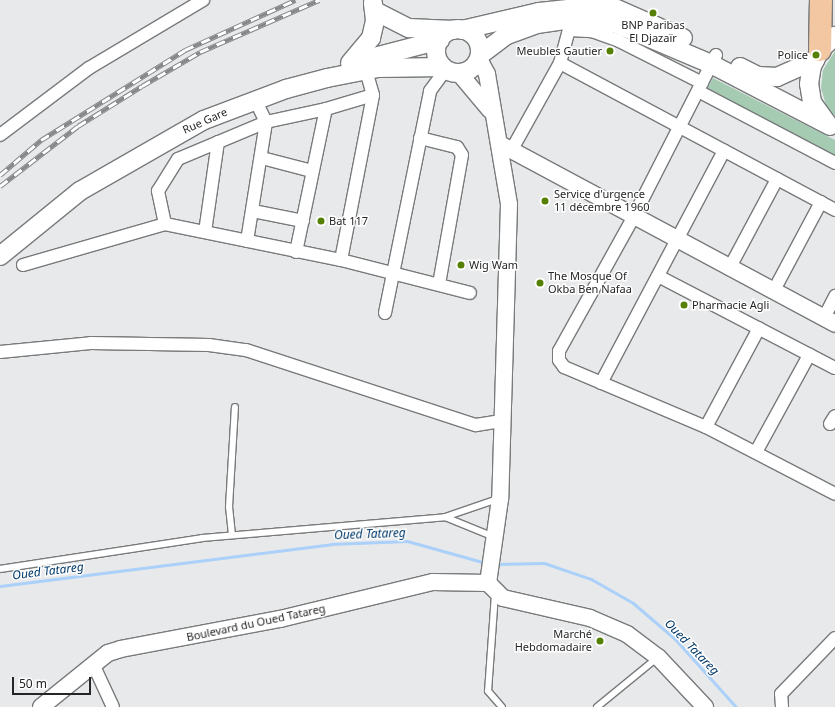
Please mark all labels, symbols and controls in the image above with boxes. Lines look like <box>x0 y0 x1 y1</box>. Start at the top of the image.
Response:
marker: BNP Paribas El Djazaïr <box>648 8 658 18</box>
place label: BNP Paribas El Djazaïr <box>621 19 685 45</box>
place label: Meubles Gautier <box>517 44 602 58</box>
marker: Meubles Gautier <box>605 46 615 56</box>
place label: Police <box>778 48 808 62</box>
marker: Police <box>811 50 821 60</box>
street label: Rue Gare <box>181 105 229 137</box>
place label: Service d'urgence 11 décembre 1960 <box>554 188 650 214</box>
marker: Service d'urgence 11 décembre 1960 <box>539 195 551 207</box>
place label: Bat 117 <box>329 214 368 228</box>
marker: Bat 117 <box>316 216 326 226</box>
place label: Wig Wam <box>469 258 518 272</box>
marker: Wig Wam <box>456 260 466 270</box>
place label: The Mosque Of Okba Ben Nafaa <box>548 270 632 296</box>
marker: The Mosque Of Okba Ben Nafaa <box>535 278 545 288</box>
place label: Pharmacie Agli <box>692 298 769 312</box>
marker: Pharmacie Agli <box>679 300 689 310</box>
water label: Oued Tatareg <box>334 526 406 542</box>
water label: Oued Tatareg <box>11 559 85 583</box>
street label: Boulevard du Oued Tatareg <box>185 602 327 644</box>
water label: Oued Tatareg <box>662 616 722 678</box>
place label: Marché Hebdomadaire <box>515 628 592 654</box>
marker: Marché Hebdomadaire <box>595 636 605 646</box>
scale bar <box>14 669 93 695</box>
text: 50 m <box>19 675 47 692</box>

